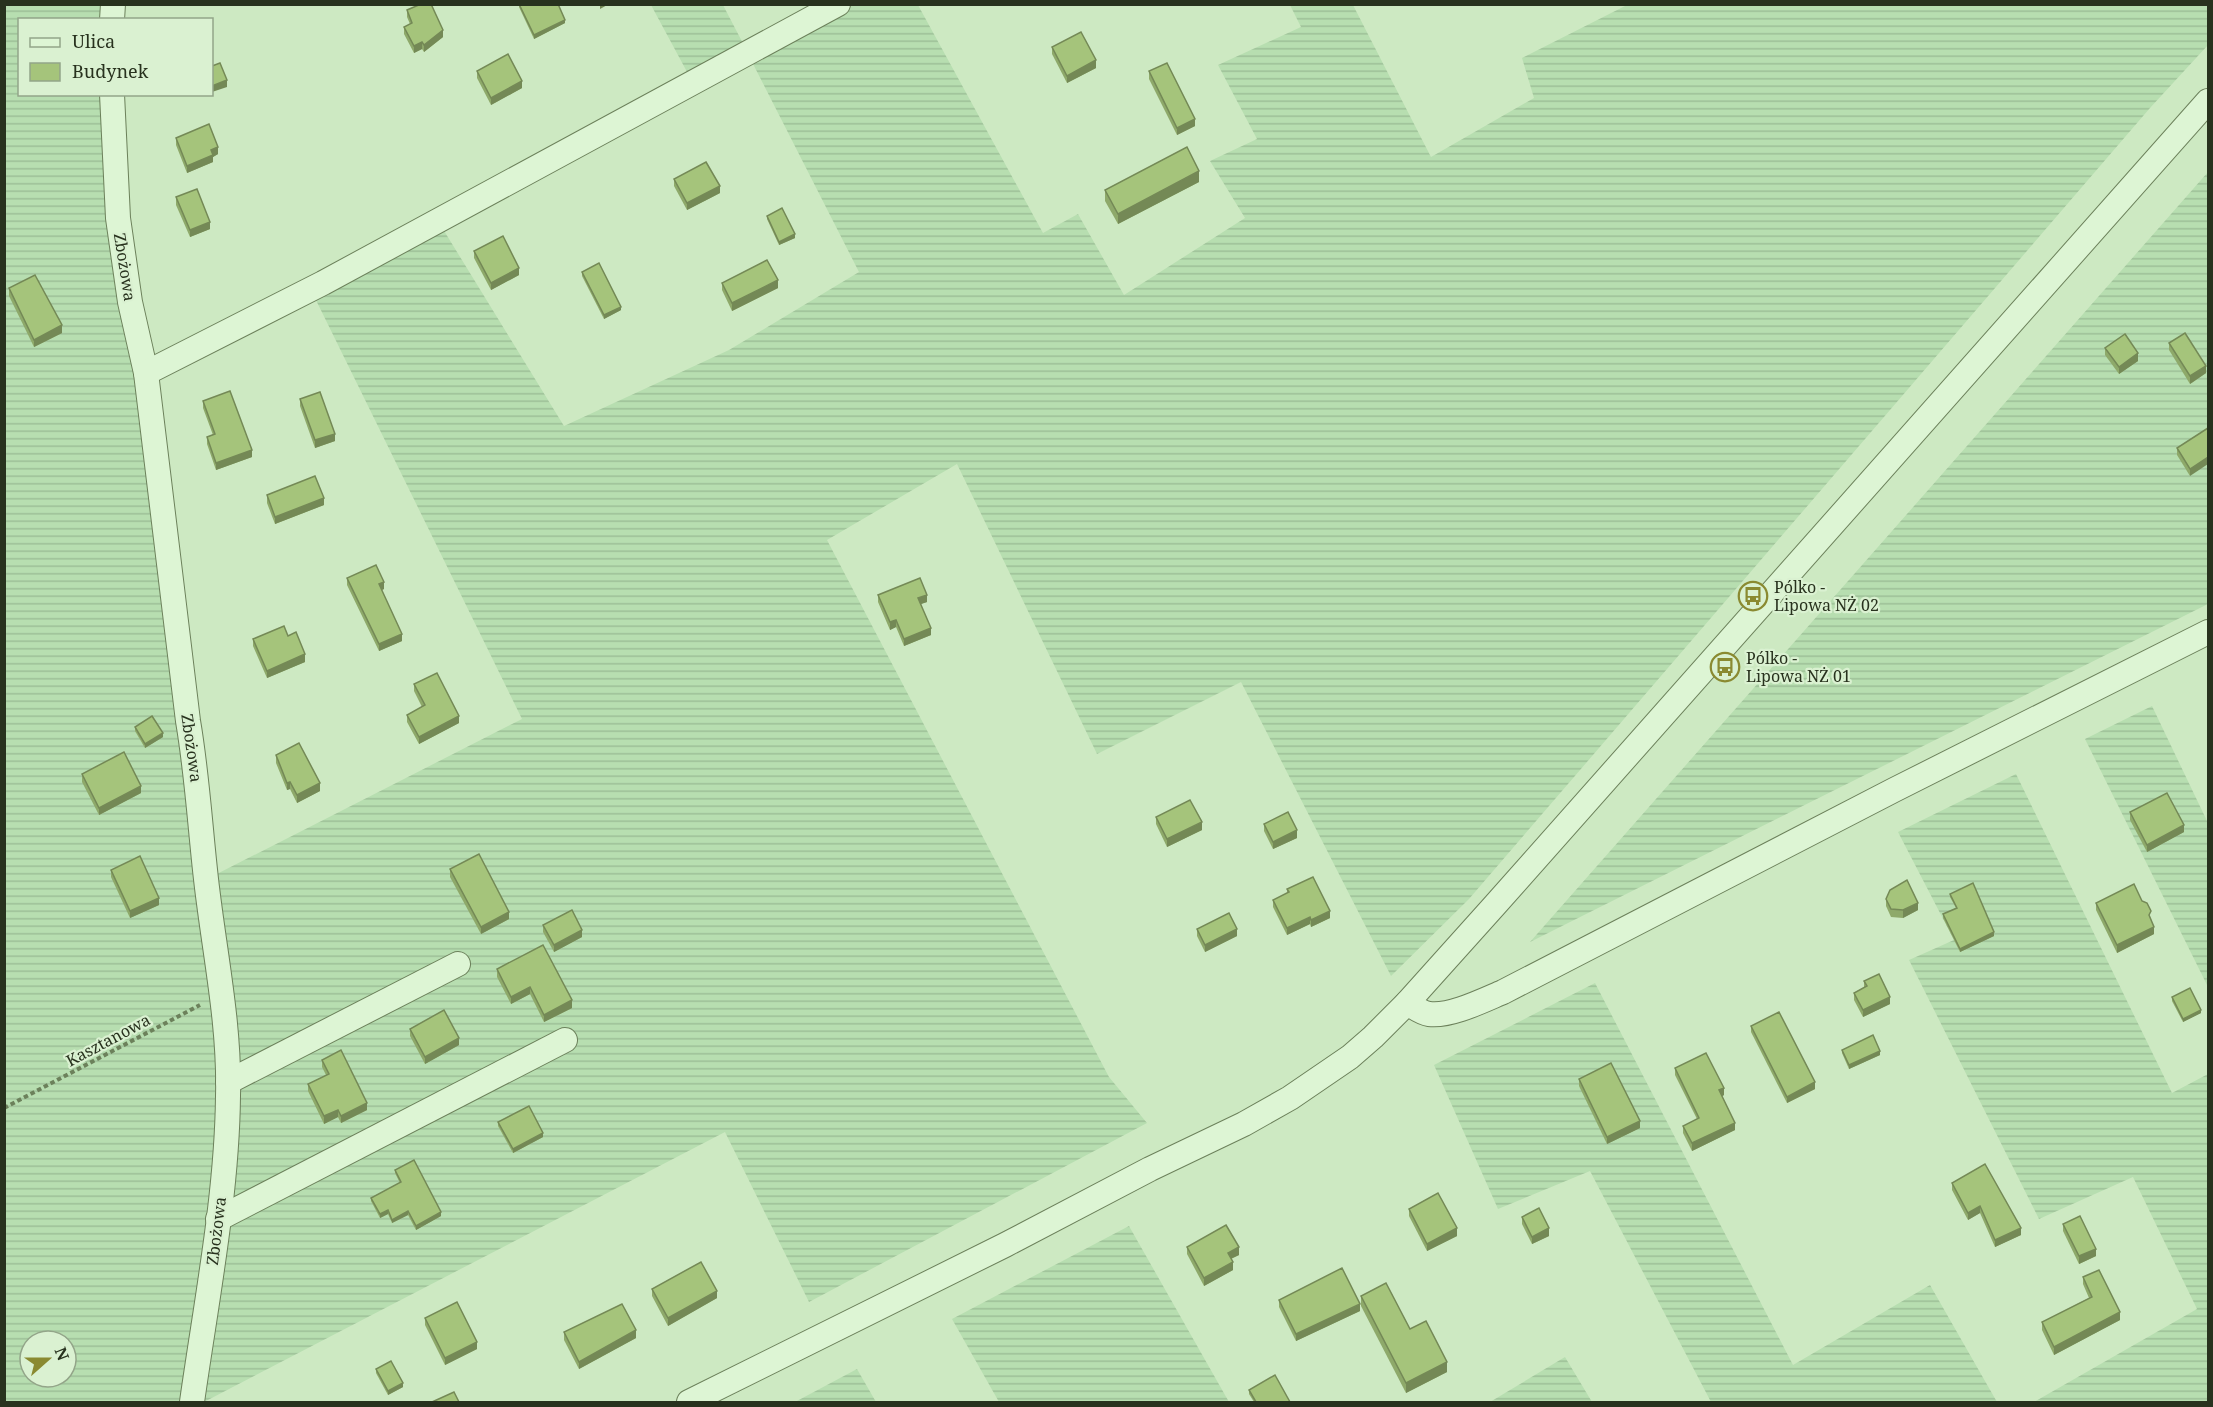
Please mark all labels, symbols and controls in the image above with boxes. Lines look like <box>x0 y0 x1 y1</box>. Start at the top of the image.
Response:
legend <box>18 18 213 96</box>
text: Ulica <box>72 29 115 53</box>
text: Budynek <box>72 59 149 83</box>
street label: Zbożowa <box>109 231 141 303</box>
place label: Pólko - Lipowa NŻ 02 <box>1774 576 1879 616</box>
bus stop icon: Pólko - Lipowa NŻ 02 <box>1737 580 1769 612</box>
place label: Pólko - Lipowa NŻ 01 <box>1746 647 1851 687</box>
bus stop icon: Pólko - Lipowa NŻ 01 <box>1709 651 1741 683</box>
street label: Zbożowa <box>176 712 208 784</box>
street label: Kasztanowa <box>62 1009 154 1071</box>
street label: Zbożowa <box>201 1196 231 1266</box>
north arrow <box>18 1329 78 1389</box>
text: N <box>49 1344 75 1364</box>

